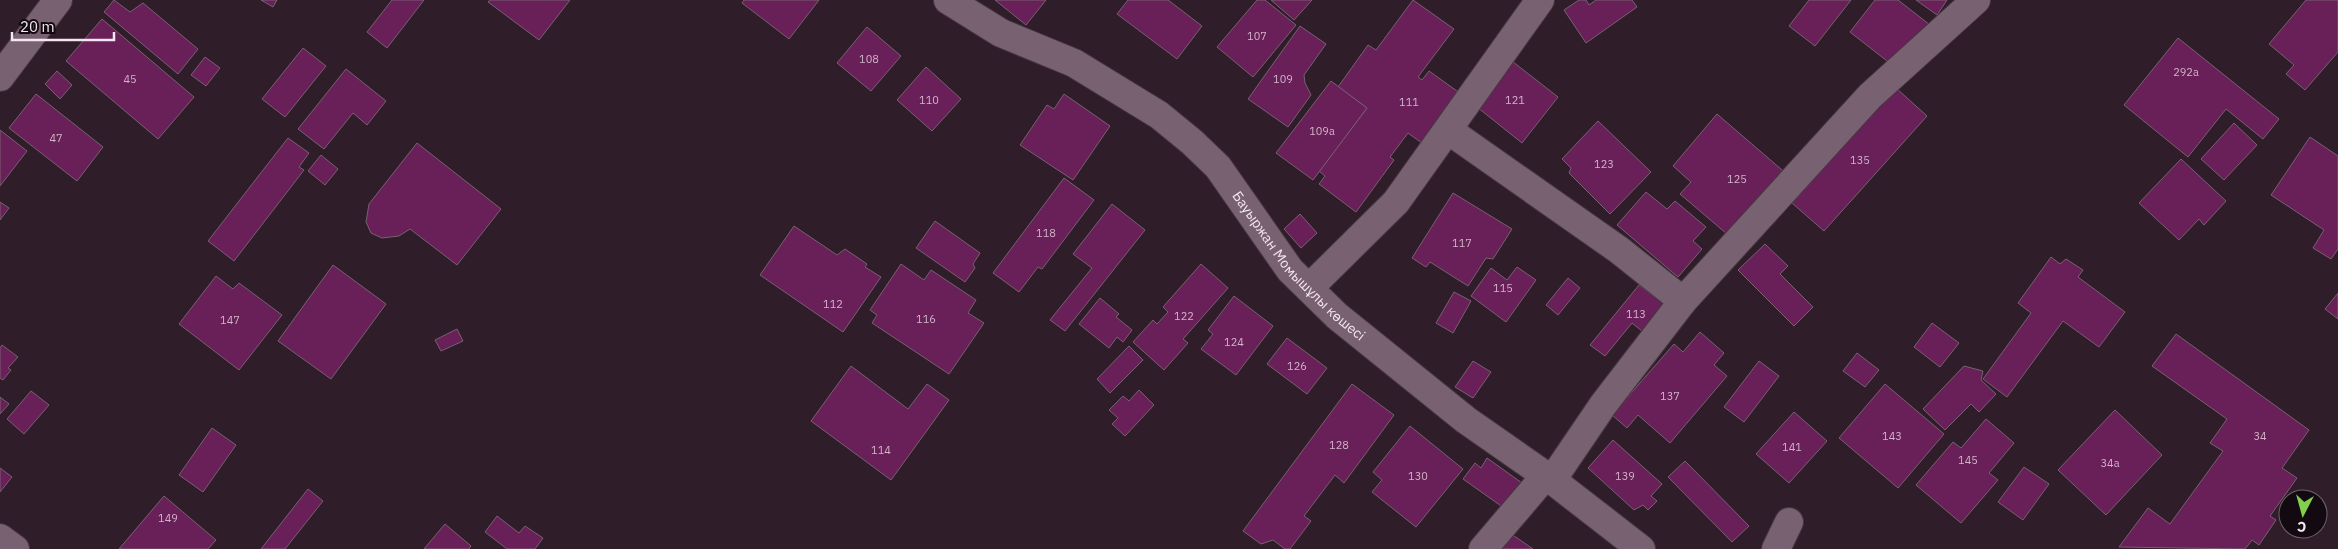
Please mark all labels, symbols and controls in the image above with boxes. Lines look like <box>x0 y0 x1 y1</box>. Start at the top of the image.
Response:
scale bar <box>12 10 115 42</box>
text: 20 m <box>20 17 55 36</box>
house number: 107 <box>1247 29 1267 43</box>
house number: 108 <box>859 52 879 66</box>
house number: 292а <box>2173 65 2199 79</box>
house number: 45 <box>123 72 137 86</box>
house number: 109 <box>1273 72 1293 86</box>
house number: 110 <box>919 93 939 107</box>
house number: 121 <box>1505 93 1525 107</box>
house number: 111 <box>1399 95 1419 109</box>
house number: 109а <box>1309 124 1335 138</box>
house number: 47 <box>49 131 63 145</box>
house number: 135 <box>1850 153 1870 167</box>
house number: 123 <box>1594 157 1614 171</box>
house number: 125 <box>1727 172 1747 186</box>
street label: Бауыржан Момышұлы көшесі <box>1228 187 1369 344</box>
house number: 118 <box>1036 226 1056 240</box>
house number: 117 <box>1452 236 1472 250</box>
house number: 115 <box>1493 281 1513 295</box>
house number: 112 <box>823 297 843 311</box>
house number: 113 <box>1626 307 1646 321</box>
house number: 122 <box>1174 309 1194 323</box>
house number: 116 <box>916 312 936 326</box>
house number: 147 <box>220 313 240 327</box>
house number: 124 <box>1224 335 1244 349</box>
house number: 126 <box>1287 359 1307 373</box>
house number: 137 <box>1660 389 1680 403</box>
house number: 143 <box>1882 429 1902 443</box>
house number: 34 <box>2253 429 2267 443</box>
house number: 128 <box>1329 438 1349 452</box>
house number: 141 <box>1782 440 1802 454</box>
house number: 114 <box>871 443 891 457</box>
house number: 145 <box>1958 453 1978 467</box>
house number: 34а <box>2100 456 2120 470</box>
house number: 130 <box>1408 469 1428 483</box>
house number: 139 <box>1615 469 1635 483</box>
north arrow <box>2278 489 2328 539</box>
house number: 149 <box>158 511 178 525</box>
text: С <box>2296 518 2307 536</box>

